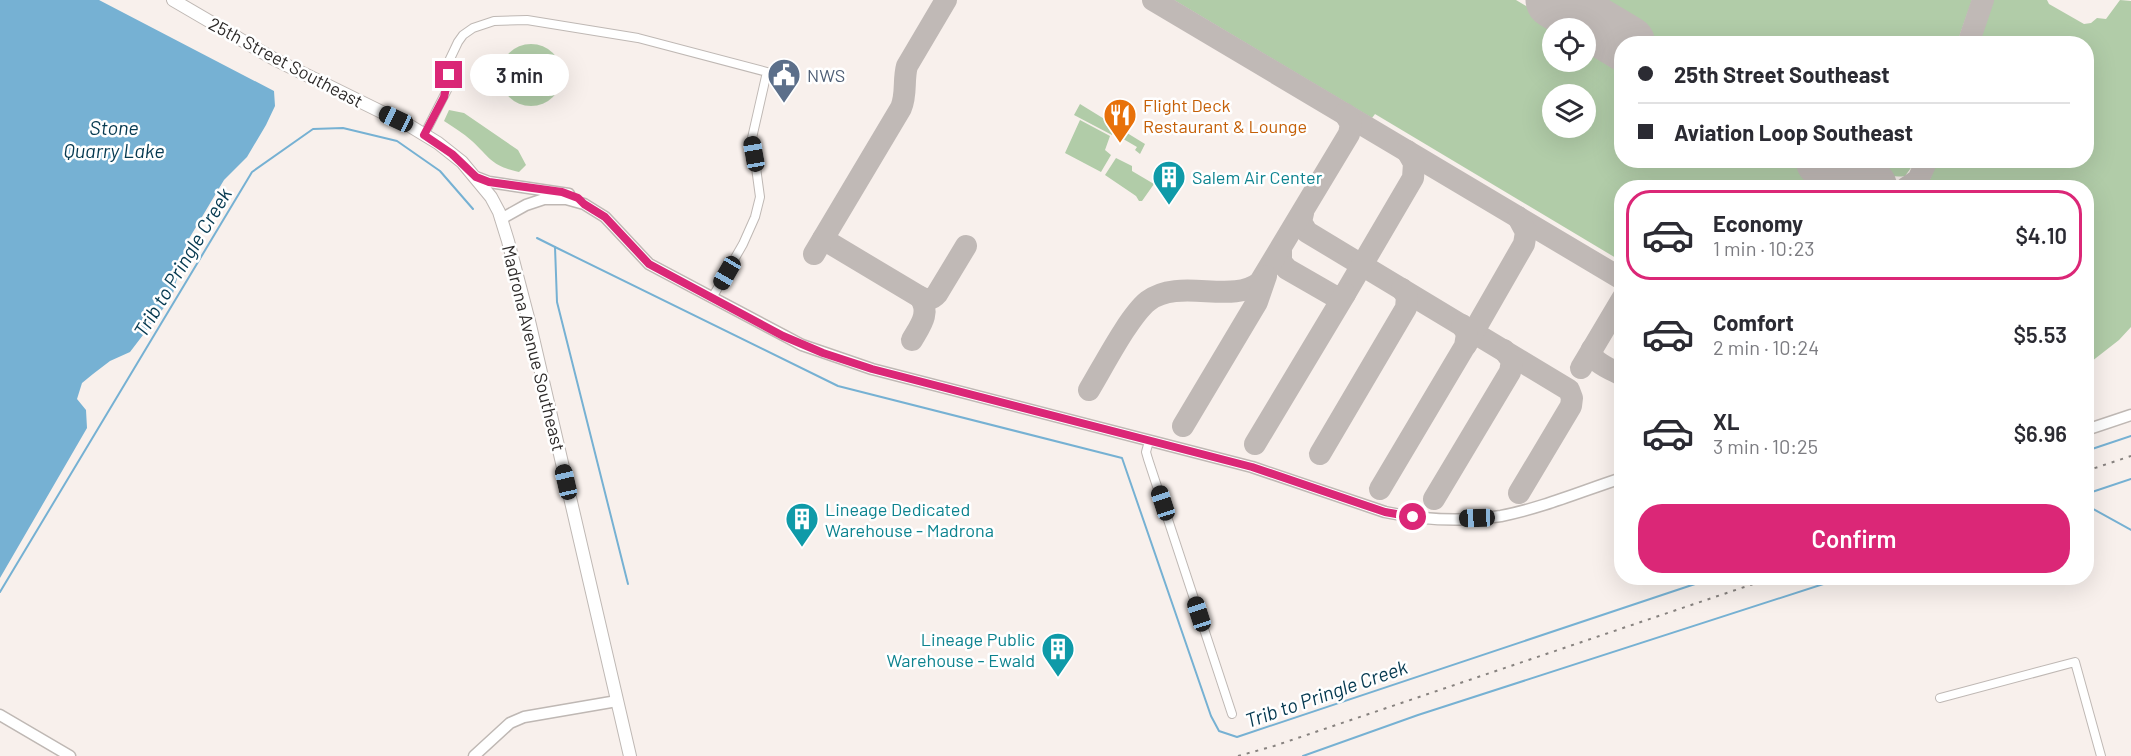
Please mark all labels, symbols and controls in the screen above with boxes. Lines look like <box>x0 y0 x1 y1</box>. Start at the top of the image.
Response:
street label: 25th Street Southeast <box>205 12 367 112</box>
map controls <box>1542 18 1596 138</box>
button: locate <box>1542 18 1596 72</box>
callout: 3 min <box>470 54 569 96</box>
public building icon: NWS <box>766 57 802 104</box>
route end <box>435 61 462 88</box>
text: 25th Street Southeast <box>1674 61 1890 87</box>
text: 3 min <box>496 63 543 87</box>
place label: NWS <box>807 64 845 86</box>
button: layers <box>1542 84 1596 138</box>
place label: Flight Deck Restaurant & Lounge <box>1143 94 1307 137</box>
restaurant icon: Flight Deck Restaurant & Lounge <box>1102 97 1138 144</box>
car <box>376 103 416 135</box>
water label: Stone Quarry Lake <box>64 115 164 162</box>
text: Aviation Loop Southeast <box>1674 119 1913 145</box>
car <box>742 135 766 173</box>
building icon: Salem Air Center <box>1151 159 1187 206</box>
place label: Salem Air Center <box>1192 166 1323 188</box>
water label: Trib to Pringle Creek <box>128 183 236 341</box>
icon: car <box>1641 208 1695 262</box>
text: Economy <box>1713 210 1803 236</box>
text: $4.10 <box>2015 222 2067 248</box>
text: 1 min · 10:23 <box>1713 236 1815 260</box>
street label: Madrona Avenue Southeast <box>498 243 570 453</box>
car <box>710 253 744 293</box>
icon: car <box>1641 307 1695 361</box>
text: Comfort <box>1713 309 1794 335</box>
text: $5.53 <box>2014 321 2067 347</box>
text: 2 min · 10:24 <box>1713 335 1819 359</box>
icon: car <box>1641 406 1695 460</box>
text: XL <box>1713 408 1739 434</box>
text: $6.96 <box>2014 420 2067 446</box>
text: 3 min · 10:25 <box>1713 434 1818 458</box>
car <box>553 462 579 502</box>
car <box>1149 483 1177 523</box>
place label: Lineage Dedicated Warehouse - Madrona <box>825 498 994 541</box>
building icon: Lineage Dedicated Warehouse - Madrona <box>784 501 820 548</box>
route start <box>1399 503 1426 530</box>
button: Confirm <box>1638 504 2070 573</box>
car <box>1459 508 1495 528</box>
car <box>1185 594 1213 634</box>
place label: Lineage Public Warehouse - Ewald <box>886 628 1035 671</box>
building icon: Lineage Public Warehouse - Ewald <box>1040 631 1076 678</box>
water label: Trib to Pringle Creek <box>1242 654 1410 732</box>

